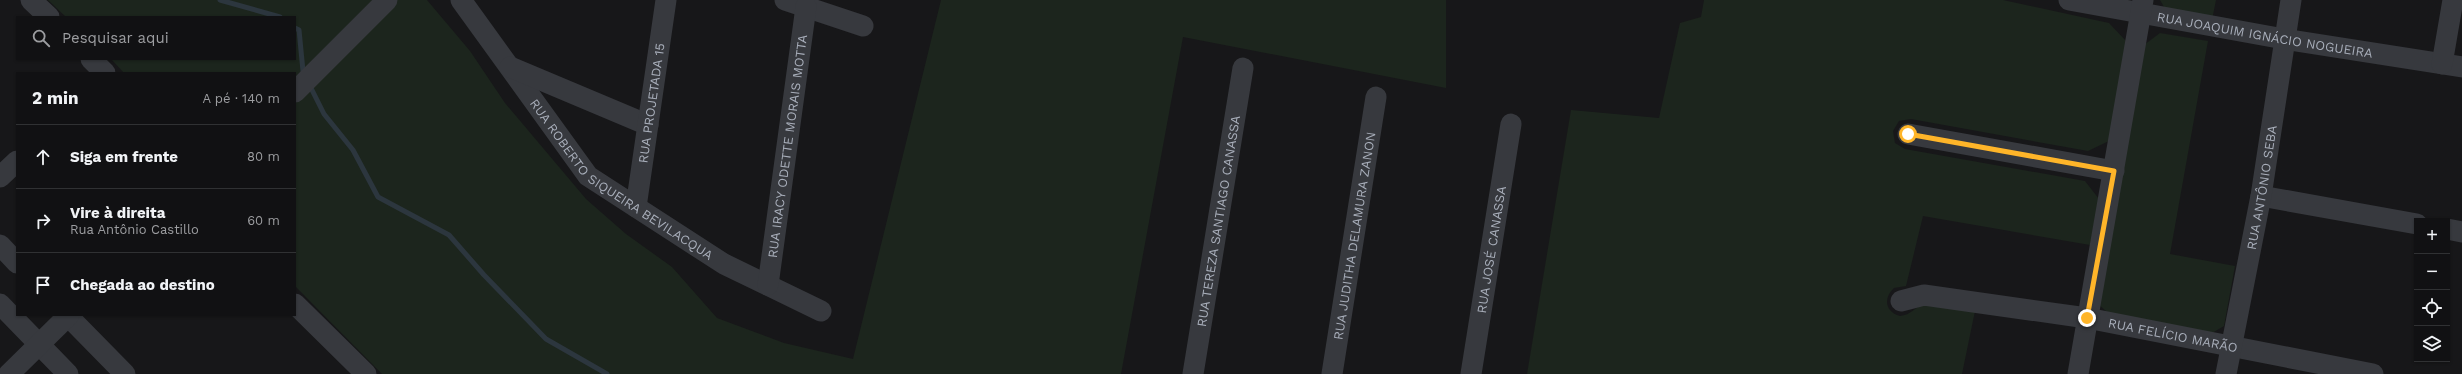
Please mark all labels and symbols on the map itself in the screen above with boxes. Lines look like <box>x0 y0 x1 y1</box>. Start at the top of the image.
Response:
street label: RUA JOAQUIM IGNÁCIO NOGUEIRA <box>2156 9 2374 60</box>
street label: RUA IRACY ODETTE MORAIS MOTTA <box>764 33 810 259</box>
street label: RUA PROJETADA 15 <box>635 42 667 164</box>
street label: RUA ROBERTO SIQUEIRA BEVILACQUA <box>527 96 716 263</box>
street label: RUA TEREZA SANTIAGO CANASSA <box>1193 114 1243 328</box>
street label: RUA ANTÔNIO SEBA <box>2243 124 2279 251</box>
route start <box>1899 125 1917 143</box>
street label: RUA JUDITHA DELAMURA ZANON <box>1330 131 1378 341</box>
street label: RUA JOSÉ CANASSA <box>1473 184 1509 314</box>
route end <box>2078 309 2096 327</box>
street label: RUA FELÍCIO MARÃO <box>2107 315 2239 355</box>

